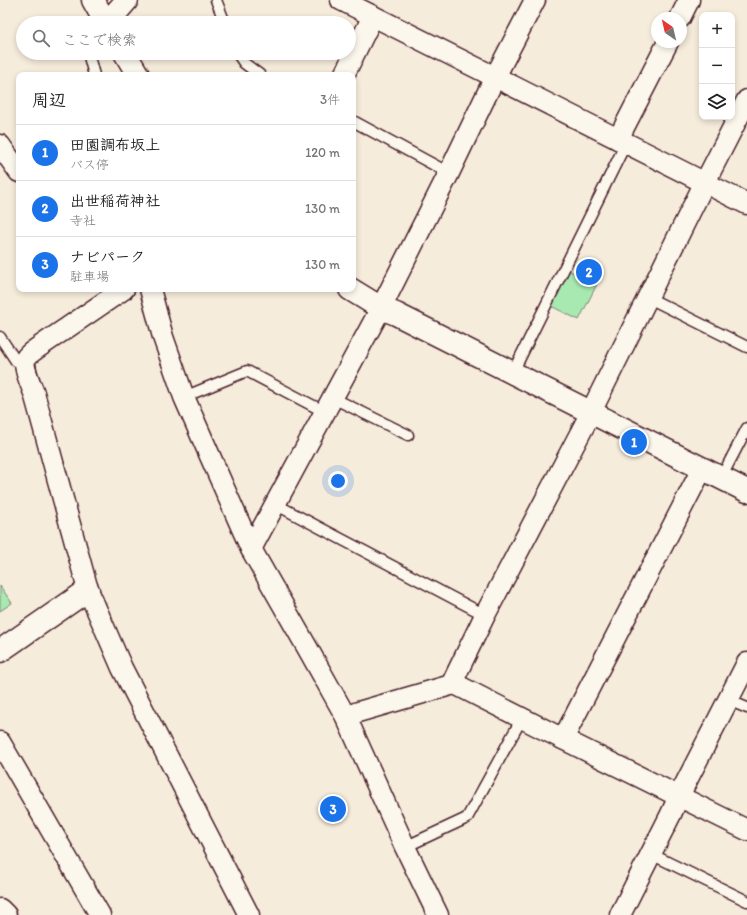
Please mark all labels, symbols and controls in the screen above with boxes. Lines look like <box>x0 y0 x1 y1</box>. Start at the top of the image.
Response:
north arrow <box>651 12 687 48</box>
map controls <box>699 12 735 120</box>
button: + <box>699 12 735 48</box>
search box <box>16 16 356 60</box>
icon: search <box>30 27 52 49</box>
text: ここで検索 <box>62 31 137 49</box>
button: − <box>699 48 735 84</box>
button: layers <box>699 84 735 120</box>
text: 周辺 <box>32 90 66 110</box>
text: 3件 <box>320 92 340 107</box>
text: 田園調布坂上 <box>70 136 160 154</box>
text: 1 <box>42 145 48 160</box>
text: 120 m <box>305 145 340 160</box>
text: バス停 <box>70 157 109 172</box>
text: 出世稲荷神社 <box>70 192 160 210</box>
text: 2 <box>42 201 48 216</box>
text: 130 m <box>305 201 340 216</box>
text: 寺社 <box>70 213 96 228</box>
text: ナビパーク <box>70 248 145 266</box>
text: 3 <box>41 257 49 272</box>
text: 130 m <box>305 257 340 272</box>
pin: 2 <box>576 257 602 287</box>
text: 駐車場 <box>70 269 109 284</box>
pin: 1 <box>621 427 647 457</box>
your location <box>328 471 348 491</box>
pin: 3 <box>320 794 346 824</box>

